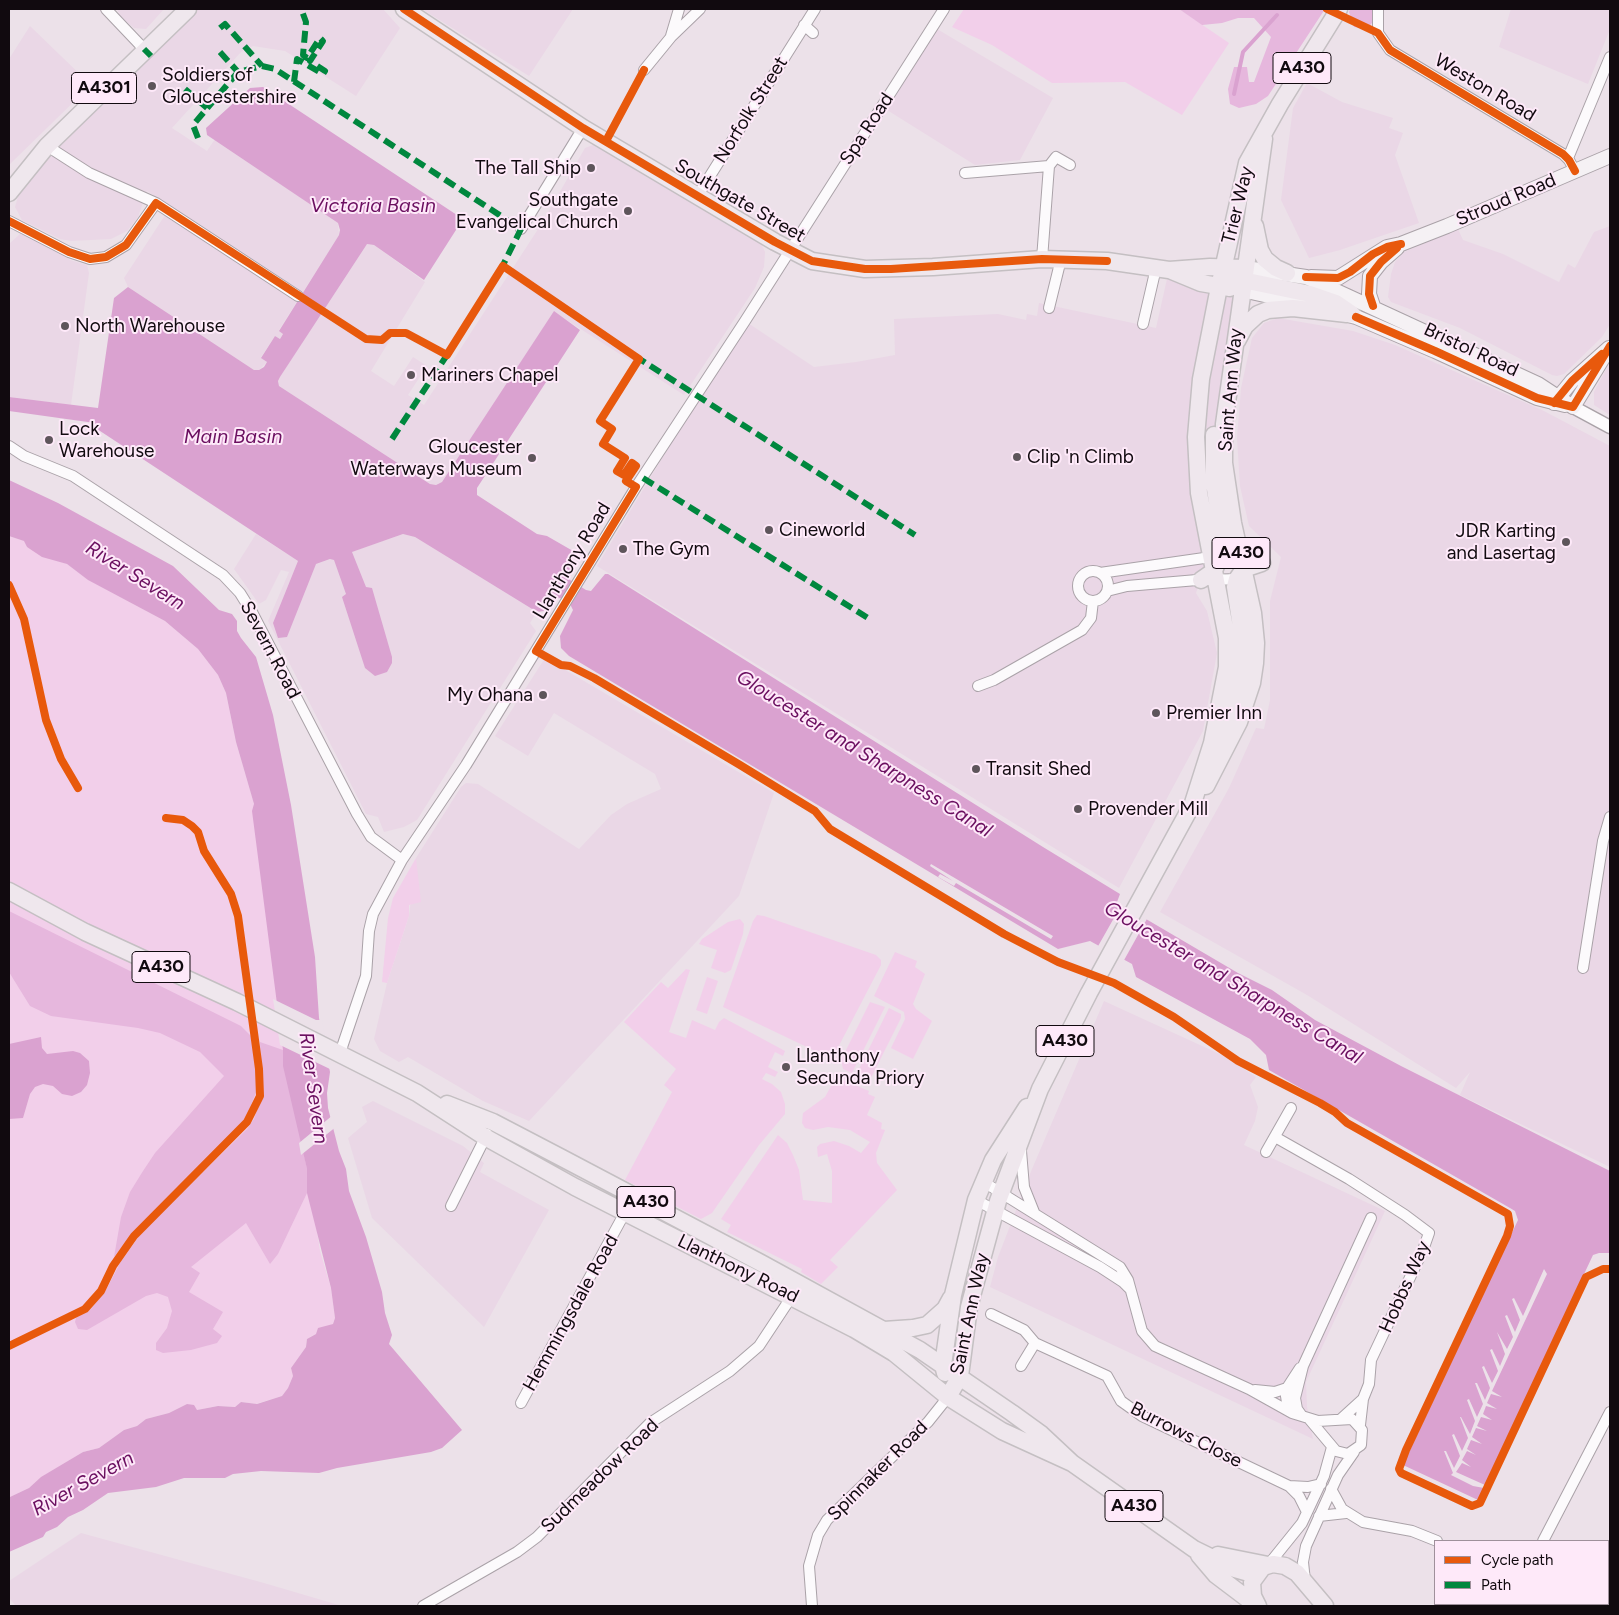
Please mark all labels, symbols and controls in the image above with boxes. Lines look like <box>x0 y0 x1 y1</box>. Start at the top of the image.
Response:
street label: Weston Road <box>1430 49 1540 127</box>
street label: Norfolk Street <box>709 52 793 168</box>
road number: A430 <box>1273 52 1331 84</box>
place label: Soldiers of Gloucestershire <box>162 64 296 108</box>
road number: A4301 <box>72 73 136 104</box>
marker: Soldiers of Gloucestershire <box>146 80 158 92</box>
street label: Spa Road <box>835 89 899 169</box>
street label: Southgate Street <box>671 154 809 248</box>
place label: The Tall Ship <box>475 157 581 179</box>
marker: The Tall Ship <box>585 162 597 174</box>
street label: Trier Way <box>1217 164 1259 246</box>
street label: Stroud Road <box>1453 169 1559 231</box>
place label: Southgate Evangelical Church <box>456 189 618 233</box>
water label: Victoria Basin <box>310 194 436 218</box>
marker: Southgate Evangelical Church <box>622 205 634 217</box>
place label: North Warehouse <box>75 315 225 337</box>
street label: Bristol Road <box>1420 318 1522 382</box>
marker: North Warehouse <box>59 320 71 332</box>
street label: Saint Ann Way <box>1214 327 1248 453</box>
place label: Mariners Chapel <box>421 364 558 386</box>
marker: Mariners Chapel <box>405 369 417 381</box>
place label: Lock Warehouse <box>59 418 154 462</box>
water label: Main Basin <box>184 425 282 449</box>
marker: Lock Warehouse <box>43 434 55 446</box>
place label: Gloucester Waterways Museum <box>350 436 522 480</box>
place label: Clip 'n Climb <box>1027 446 1134 468</box>
marker: Clip 'n Climb <box>1011 451 1023 463</box>
marker: Gloucester Waterways Museum <box>526 452 538 464</box>
street label: Llanthony Road <box>528 499 616 623</box>
place label: Cineworld <box>779 519 865 541</box>
place label: JDR Karting and Lasertag <box>1447 520 1556 564</box>
marker: Cineworld <box>763 524 775 536</box>
water label: River Severn <box>81 536 189 616</box>
marker: JDR Karting and Lasertag <box>1560 536 1572 548</box>
place label: The Gym <box>633 538 710 560</box>
road number: A430 <box>1212 538 1270 568</box>
marker: The Gym <box>617 543 629 555</box>
street label: Severn Road <box>235 597 305 703</box>
water label: Gloucester and Sharpness Canal <box>732 665 996 843</box>
place label: My Ohana <box>447 684 533 706</box>
marker: My Ohana <box>537 689 549 701</box>
place label: Premier Inn <box>1166 702 1262 724</box>
marker: Premier Inn <box>1150 707 1162 719</box>
place label: Transit Shed <box>986 758 1091 780</box>
marker: Transit Shed <box>970 763 982 775</box>
place label: Provender Mill <box>1088 798 1208 820</box>
marker: Provender Mill <box>1072 803 1084 815</box>
water label: Gloucester and Sharpness Canal <box>1100 896 1366 1070</box>
road number: A430 <box>132 952 190 982</box>
road number: A430 <box>1036 1026 1094 1056</box>
water label: River Severn <box>293 1031 333 1145</box>
place label: Llanthony Secunda Priory <box>796 1045 924 1089</box>
marker: Llanthony Secunda Priory <box>780 1061 792 1073</box>
road number: A430 <box>617 1186 675 1218</box>
street label: Llanthony Road <box>674 1230 802 1308</box>
street label: Hemmingsdale Road <box>518 1231 624 1395</box>
street label: Hobbs Way <box>1375 1238 1435 1336</box>
street label: Saint Ann Way <box>946 1251 994 1377</box>
street label: Burrows Close <box>1126 1397 1246 1473</box>
street label: Sudmeadow Road <box>536 1414 664 1538</box>
street label: Spinnaker Road <box>823 1416 933 1526</box>
water label: River Severn <box>28 1446 138 1522</box>
road number: A430 <box>1105 1490 1163 1522</box>
legend <box>1434 1540 1609 1605</box>
text: Cycle path <box>1481 1551 1553 1569</box>
text: Path <box>1481 1576 1511 1594</box>

